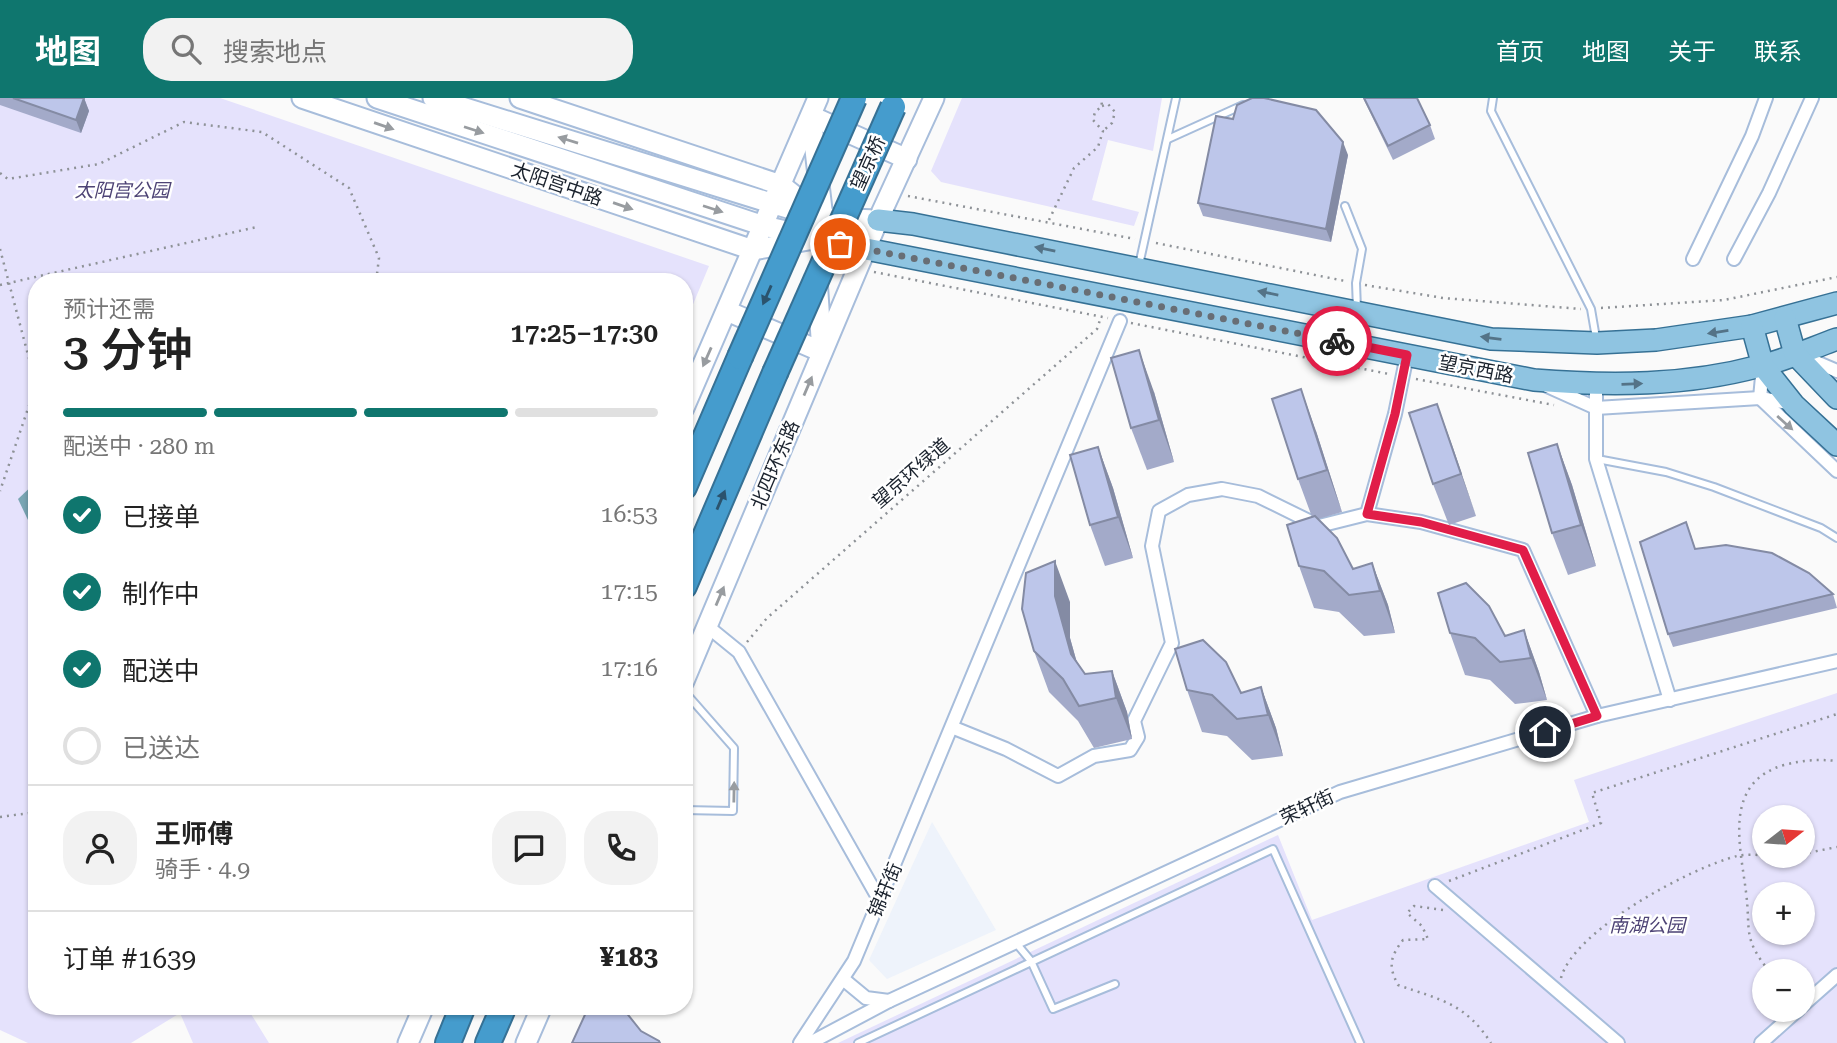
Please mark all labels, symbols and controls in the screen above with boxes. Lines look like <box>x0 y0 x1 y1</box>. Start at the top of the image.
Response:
search box <box>143 18 633 81</box>
icon: search <box>167 30 205 68</box>
text: 地图 <box>35 32 101 71</box>
text: 搜索地点 <box>223 37 327 67</box>
text: 首页 <box>1496 38 1544 66</box>
text: 地图 <box>1582 38 1630 66</box>
text: 关于 <box>1668 38 1716 66</box>
text: 联系 <box>1754 38 1802 66</box>
one-way arrow <box>374 121 395 132</box>
one-way arrow <box>463 125 484 136</box>
street label: 望京桥 <box>846 132 890 194</box>
one-way arrow <box>557 135 578 145</box>
street label: 太阳宫中路 <box>508 158 606 210</box>
park label: 太阳宫公园 <box>74 179 172 202</box>
one-way arrow <box>613 201 634 212</box>
one-way arrow <box>702 204 723 215</box>
pin <box>810 214 870 274</box>
icon: bag <box>821 225 859 263</box>
one-way arrow <box>1034 243 1056 254</box>
one-way arrow <box>761 285 773 305</box>
one-way arrow <box>1257 287 1279 298</box>
text: 预计还需 <box>63 296 155 323</box>
courier <box>1302 306 1372 376</box>
text: 17:25–17:30 <box>510 318 658 348</box>
icon: bike <box>1318 322 1356 360</box>
text: 3 分钟 <box>63 323 192 377</box>
one-way arrow <box>1707 327 1729 338</box>
one-way arrow <box>1480 333 1502 344</box>
one-way arrow <box>701 347 712 368</box>
street label: 望京西路 <box>1436 350 1516 388</box>
one-way arrow <box>803 375 814 396</box>
one-way arrow <box>1621 378 1643 389</box>
one-way arrow <box>1776 415 1793 431</box>
street label: 北四环东路 <box>746 417 804 513</box>
text: 配送中 · 280 m <box>63 433 215 460</box>
street label: 望京环绿道 <box>868 433 954 513</box>
one-way arrow <box>716 490 727 511</box>
icon: check <box>63 496 101 534</box>
text: 16:53 <box>601 501 658 528</box>
text: 已接单 <box>122 502 200 532</box>
icon: check <box>63 573 101 611</box>
text: 17:15 <box>601 578 658 605</box>
text: 制作中 <box>122 579 200 609</box>
one-way arrow <box>715 585 726 606</box>
icon: check <box>63 650 101 688</box>
text: 17:16 <box>601 655 658 682</box>
text: 配送中 <box>122 656 200 686</box>
pin <box>1515 702 1575 762</box>
icon: home <box>1526 713 1564 751</box>
text: 已送达 <box>122 733 200 763</box>
one-way arrow <box>728 780 739 802</box>
street label: 荣轩街 <box>1276 785 1338 829</box>
north arrow <box>1752 805 1815 868</box>
map controls <box>1752 805 1815 1022</box>
button: person <box>63 811 137 885</box>
button: chat <box>492 811 566 885</box>
button: phone <box>584 811 658 885</box>
text: 王师傅 <box>155 819 233 849</box>
text: 骑手 · 4.9 <box>155 856 250 883</box>
street label: 锦轩街 <box>863 859 907 921</box>
button: + <box>1752 882 1815 945</box>
park label: 南湖公园 <box>1609 914 1688 937</box>
text: ¥183 <box>600 942 658 972</box>
text: 订单 #1639 <box>63 944 196 974</box>
button: − <box>1752 959 1815 1022</box>

